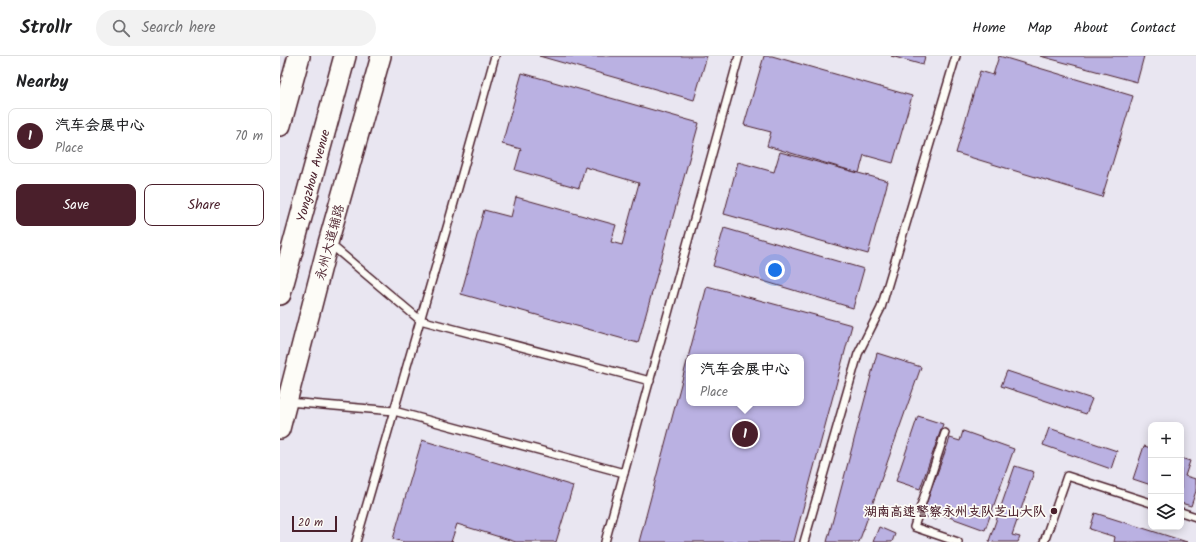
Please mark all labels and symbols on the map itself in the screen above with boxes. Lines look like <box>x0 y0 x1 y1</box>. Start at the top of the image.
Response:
street label: Yongzhou Avenue <box>291 127 337 224</box>
street label: 永州大道辅路 <box>310 202 351 283</box>
your location <box>765 260 785 280</box>
pin: 1 <box>732 419 758 449</box>
place label: 湖南高速警察永州支队芝山大队 <box>864 502 1046 523</box>
marker: 湖南高速警察永州支队芝山大队 <box>1049 506 1059 516</box>
scale bar <box>292 514 337 533</box>

